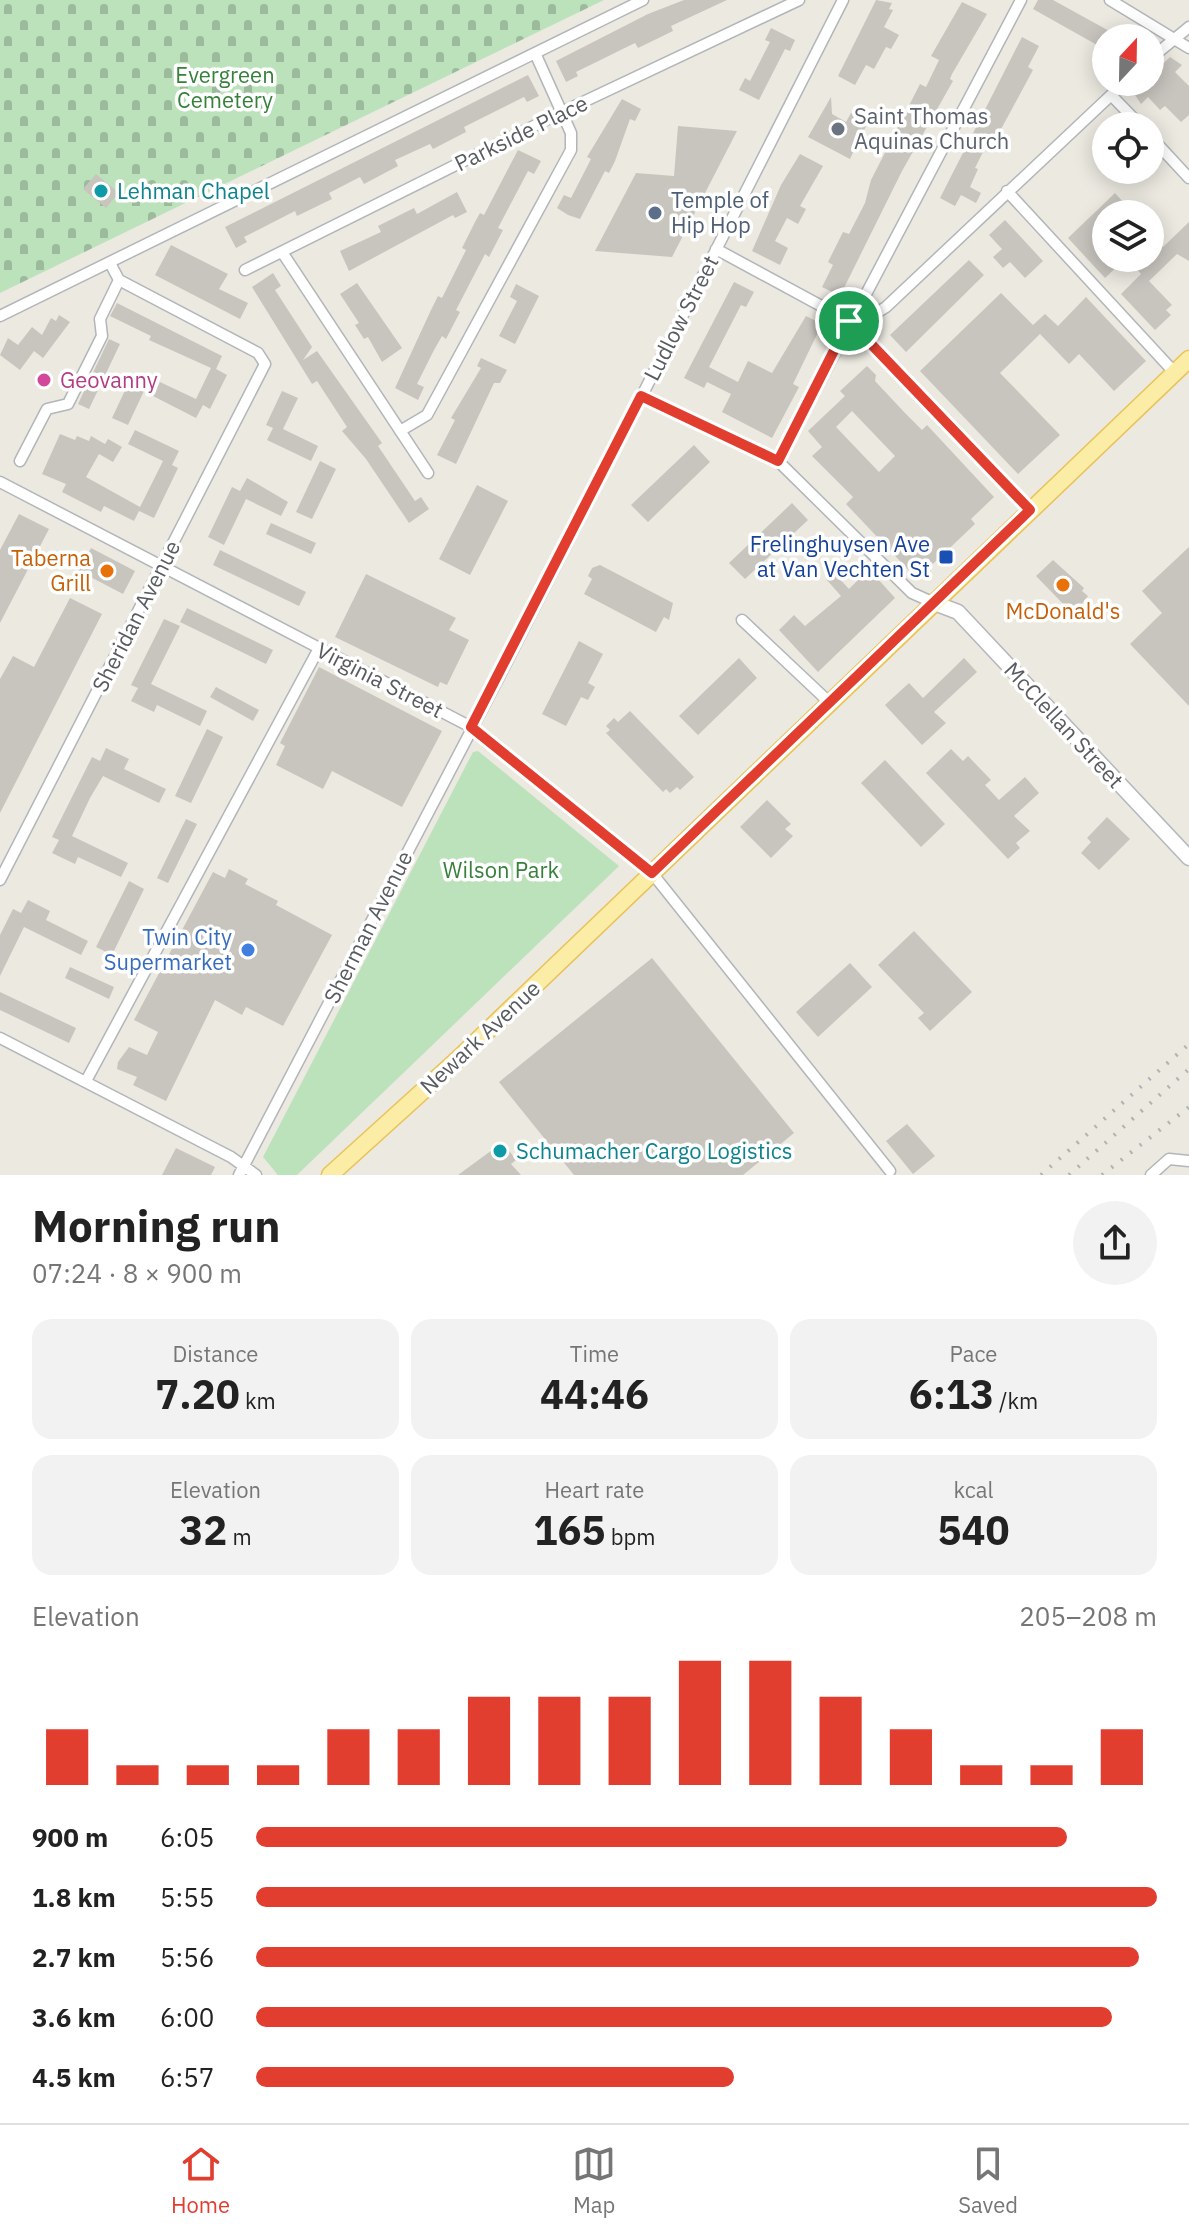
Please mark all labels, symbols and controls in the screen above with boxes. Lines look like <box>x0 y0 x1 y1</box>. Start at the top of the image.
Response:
north arrow <box>1092 24 1164 96</box>
map controls <box>1092 24 1164 272</box>
park label: Evergreen Cemetery <box>175 60 275 114</box>
street label: Parkside Place <box>449 88 592 177</box>
place label: Saint Thomas Aquinas Church <box>854 101 1009 155</box>
button: locate <box>1092 112 1164 184</box>
marker: Saint Thomas Aquinas Church <box>829 120 847 138</box>
place label: Lehman Chapel <box>117 176 270 205</box>
marker: Lehman Chapel <box>92 182 110 200</box>
place label: Temple of Hip Hop <box>671 185 769 239</box>
button: layers <box>1092 200 1164 272</box>
marker: Temple of Hip Hop <box>646 204 664 222</box>
street label: Ludlow Street <box>637 250 725 385</box>
pin <box>815 287 883 355</box>
icon: arrive <box>827 299 871 343</box>
place label: Geovanny <box>60 365 158 394</box>
marker: Geovanny <box>35 371 53 389</box>
place label: Frelinghuysen Ave at Van Vechten St <box>750 529 930 583</box>
street label: Sheridan Avenue <box>85 535 186 697</box>
place label: Taberna Grill <box>11 543 91 597</box>
marker: Frelinghuysen Ave at Van Vechten St <box>937 548 955 566</box>
marker: Taberna Grill <box>98 562 116 580</box>
marker: McDonald's <box>1054 576 1072 594</box>
place label: McDonald's <box>1005 596 1121 625</box>
street label: Virginia Street <box>312 635 449 724</box>
street label: McClellan Street <box>998 655 1130 794</box>
street label: Sherman Avenue <box>317 846 419 1008</box>
park label: Wilson Park <box>443 855 560 884</box>
place label: Twin City Supermarket <box>104 922 232 976</box>
marker: Twin City Supermarket <box>239 941 257 959</box>
street label: Newark Avenue <box>413 973 546 1100</box>
place label: Schumacher Cargo Logistics <box>516 1136 792 1165</box>
marker: Schumacher Cargo Logistics <box>491 1142 509 1160</box>
text: Morning run <box>32 1197 281 1254</box>
button: share <box>1073 1201 1157 1285</box>
text: 07:24 · 8 × 900 m <box>32 1256 242 1290</box>
text: Distance <box>173 1339 258 1368</box>
text: Time <box>570 1339 619 1368</box>
text: Pace <box>950 1339 997 1368</box>
text: 7.20 <box>155 1368 240 1420</box>
text: 44:46 <box>540 1368 649 1420</box>
text: 6:13 <box>909 1368 994 1420</box>
text: km <box>240 1386 276 1415</box>
text: /km <box>994 1386 1038 1415</box>
text: Elevation <box>170 1475 261 1504</box>
text: Heart rate <box>545 1475 644 1504</box>
text: kcal <box>953 1475 994 1504</box>
text: 32 <box>179 1504 227 1556</box>
text: 165 <box>534 1504 606 1556</box>
text: 540 <box>938 1504 1010 1556</box>
text: m <box>227 1522 252 1551</box>
text: bpm <box>606 1522 655 1551</box>
text: Elevation <box>32 1599 140 1633</box>
text: 205–208 m <box>1019 1599 1157 1633</box>
text: 900 m <box>32 1820 108 1854</box>
text: 6:05 <box>160 1820 214 1854</box>
text: 1.8 km <box>32 1880 116 1914</box>
text: 5:55 <box>160 1880 214 1914</box>
text: 2.7 km <box>32 1940 116 1974</box>
text: 5:56 <box>160 1940 214 1974</box>
text: 3.6 km <box>32 2000 116 2034</box>
text: 6:00 <box>160 2000 214 2034</box>
text: 4.5 km <box>32 2060 116 2094</box>
text: 6:57 <box>160 2060 214 2094</box>
tab: Home <box>171 2142 230 2219</box>
tab: Map <box>572 2142 616 2219</box>
tab: Saved <box>958 2142 1018 2219</box>

